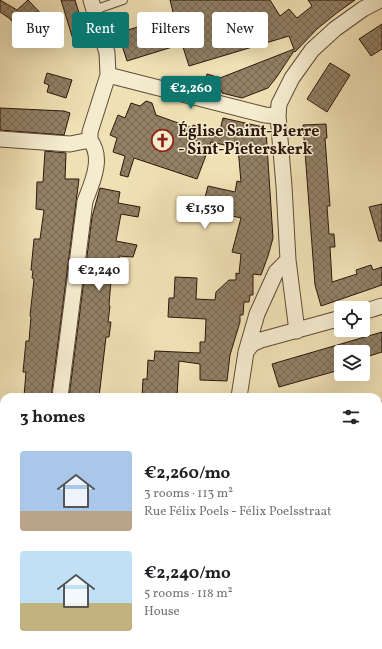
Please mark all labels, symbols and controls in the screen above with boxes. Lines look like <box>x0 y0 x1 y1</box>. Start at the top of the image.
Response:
chip: Buy <box>12 12 64 48</box>
chip: Rent <box>72 12 129 48</box>
chip: Filters <box>137 12 204 48</box>
chip: New <box>212 12 268 48</box>
pin: €2,260 <box>158 76 224 110</box>
text: €2,260 <box>170 80 212 98</box>
place label: Église Saint-Pierre - Sint-Pieterskerk <box>178 121 320 161</box>
church icon: Église Saint-Pierre - Sint-Pieterskerk <box>150 128 176 154</box>
pin: €1,530 <box>172 196 238 230</box>
text: €1,530 <box>185 200 225 218</box>
pin: €2,240 <box>66 258 132 292</box>
text: €2,240 <box>78 262 120 280</box>
map controls <box>334 301 370 381</box>
button: locate <box>334 301 370 337</box>
button: layers <box>334 345 370 381</box>
text: 3 homes <box>20 406 85 429</box>
icon: filters <box>340 406 362 428</box>
text: €2,260/mo <box>144 462 230 485</box>
icon: home <box>52 467 100 515</box>
text: 3 rooms · 113 m² <box>144 485 233 503</box>
text: Rue Félix Poels - Félix Poelsstraat <box>144 503 332 521</box>
text: €2,240/mo <box>144 562 231 585</box>
icon: home <box>52 567 100 615</box>
text: 5 rooms · 118 m² <box>144 585 233 603</box>
text: House <box>144 603 180 621</box>

